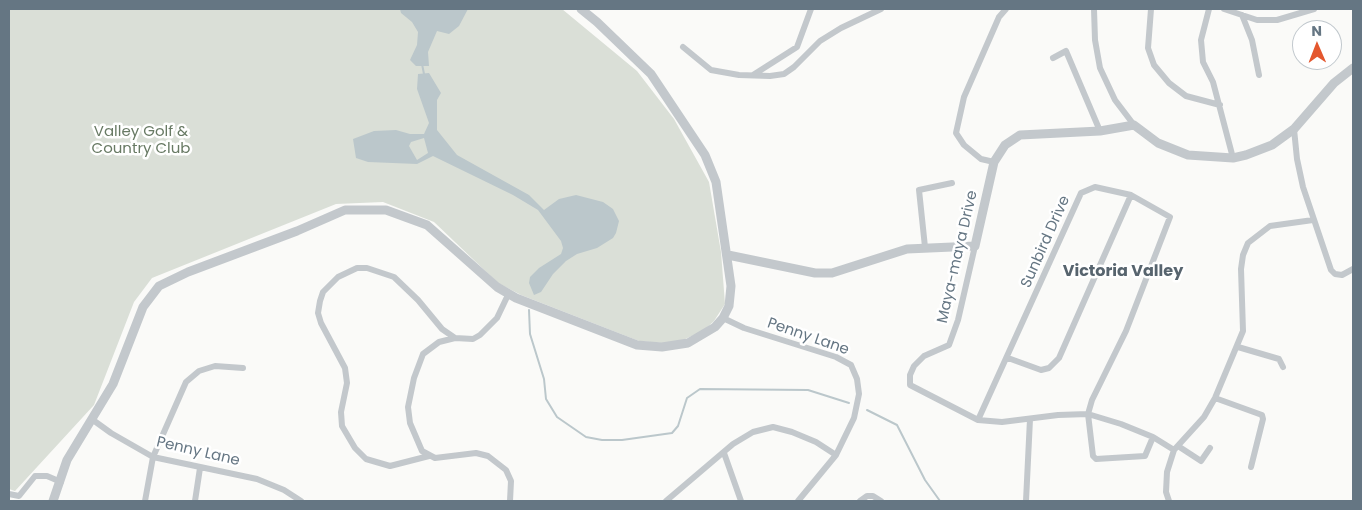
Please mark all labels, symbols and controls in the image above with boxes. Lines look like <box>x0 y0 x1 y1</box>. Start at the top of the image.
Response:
north arrow <box>1292 20 1342 70</box>
text: N <box>1311 21 1322 41</box>
park label: Valley Golf & Country Club <box>92 123 190 158</box>
street label: Maya-maya Drive <box>934 189 982 325</box>
street label: Sunbird Drive <box>1018 193 1074 291</box>
district label: Victoria Valley <box>1063 262 1183 282</box>
street label: Penny Lane <box>765 315 851 359</box>
street label: Penny Lane <box>154 434 242 470</box>

